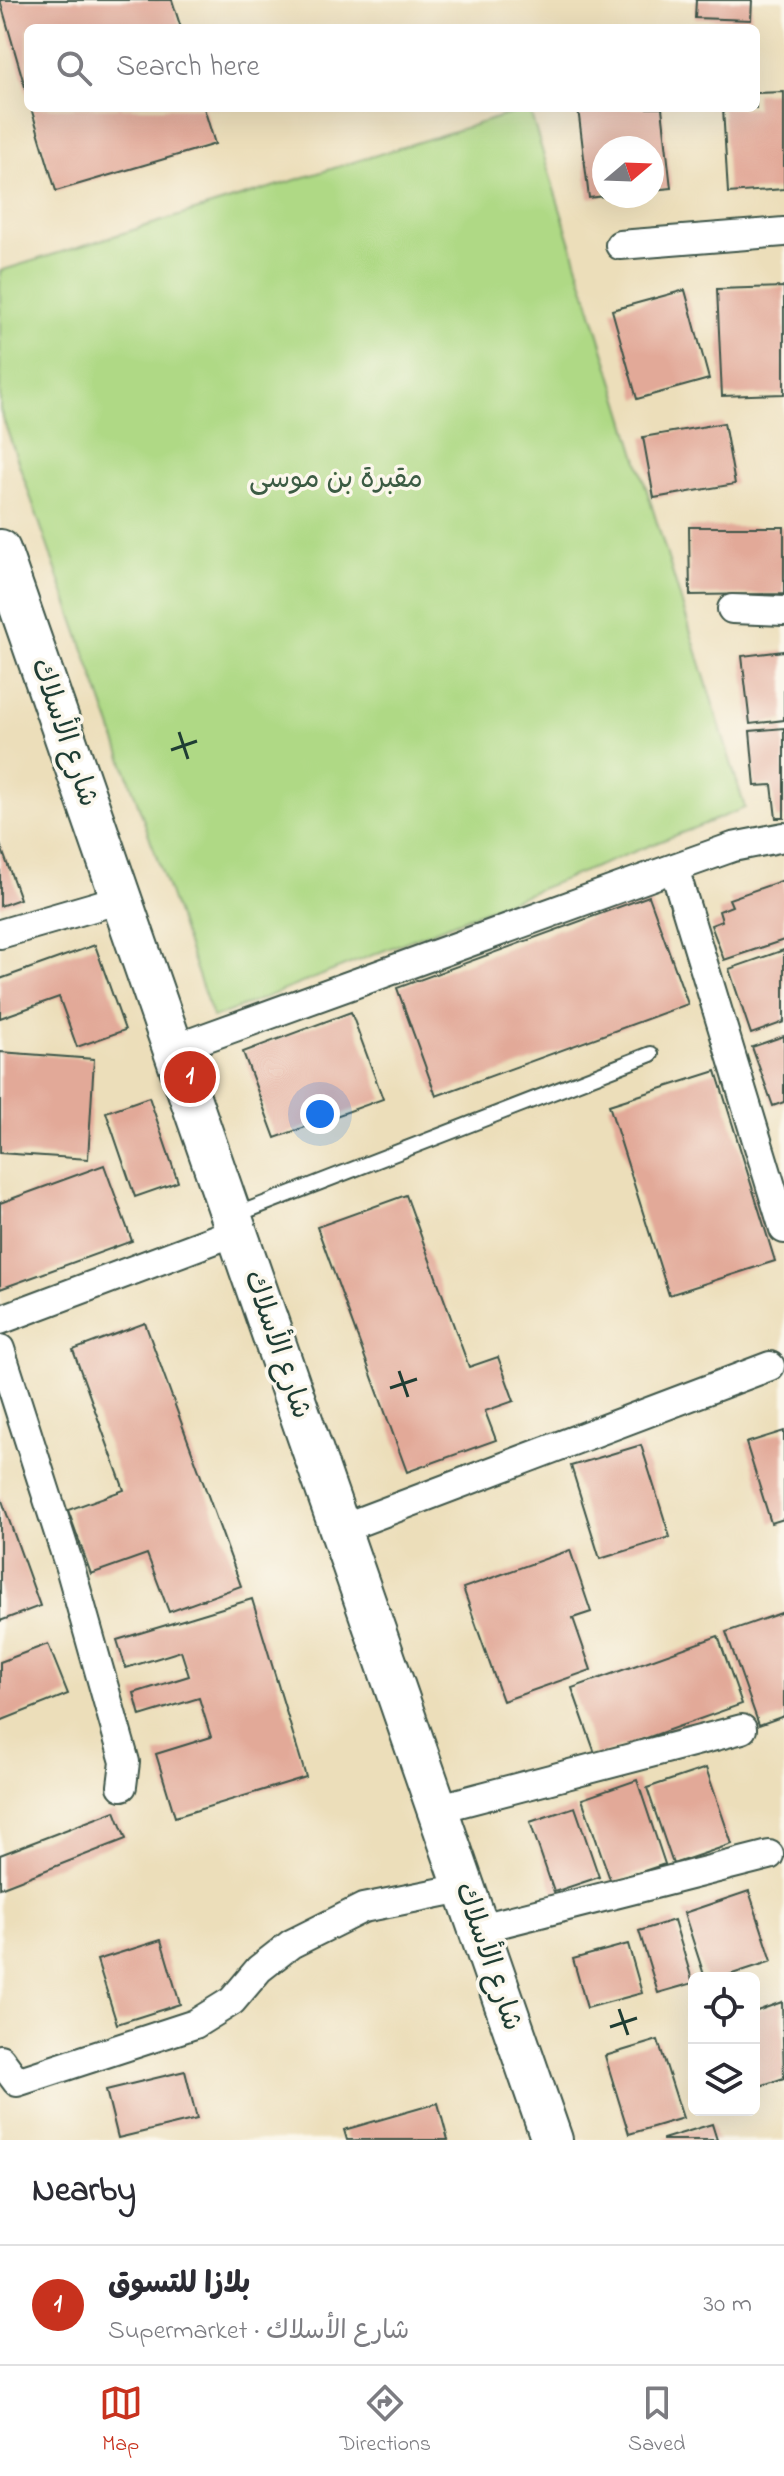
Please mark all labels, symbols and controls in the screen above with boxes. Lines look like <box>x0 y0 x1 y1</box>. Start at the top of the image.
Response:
search box <box>24 24 760 112</box>
icon: search <box>52 46 96 90</box>
text: Search here <box>116 46 260 90</box>
north arrow <box>592 136 664 208</box>
park label: مقبرة بن موسى <box>249 460 423 501</box>
street label: شارع الأسلاك <box>18 653 108 813</box>
pin: 1 <box>164 1047 216 1107</box>
your location <box>300 1094 340 1134</box>
street label: شارع الأسلاك <box>231 1265 321 1425</box>
street label: شارع الأسلاك <box>442 1877 532 2037</box>
map controls <box>688 1972 760 2116</box>
button: locate <box>688 1972 760 2044</box>
button: layers <box>688 2044 760 2116</box>
text: Nearby <box>32 2167 136 2217</box>
text: بلازا للتسوق <box>108 2263 250 2307</box>
text: 1 <box>54 2286 62 2324</box>
text: 30 m <box>703 2286 752 2324</box>
text: Supermarket · شارع الأسلاك <box>108 2313 409 2351</box>
tab: Map <box>99 2381 143 2461</box>
tab: Directions <box>340 2381 431 2461</box>
tab: Saved <box>628 2381 685 2461</box>

